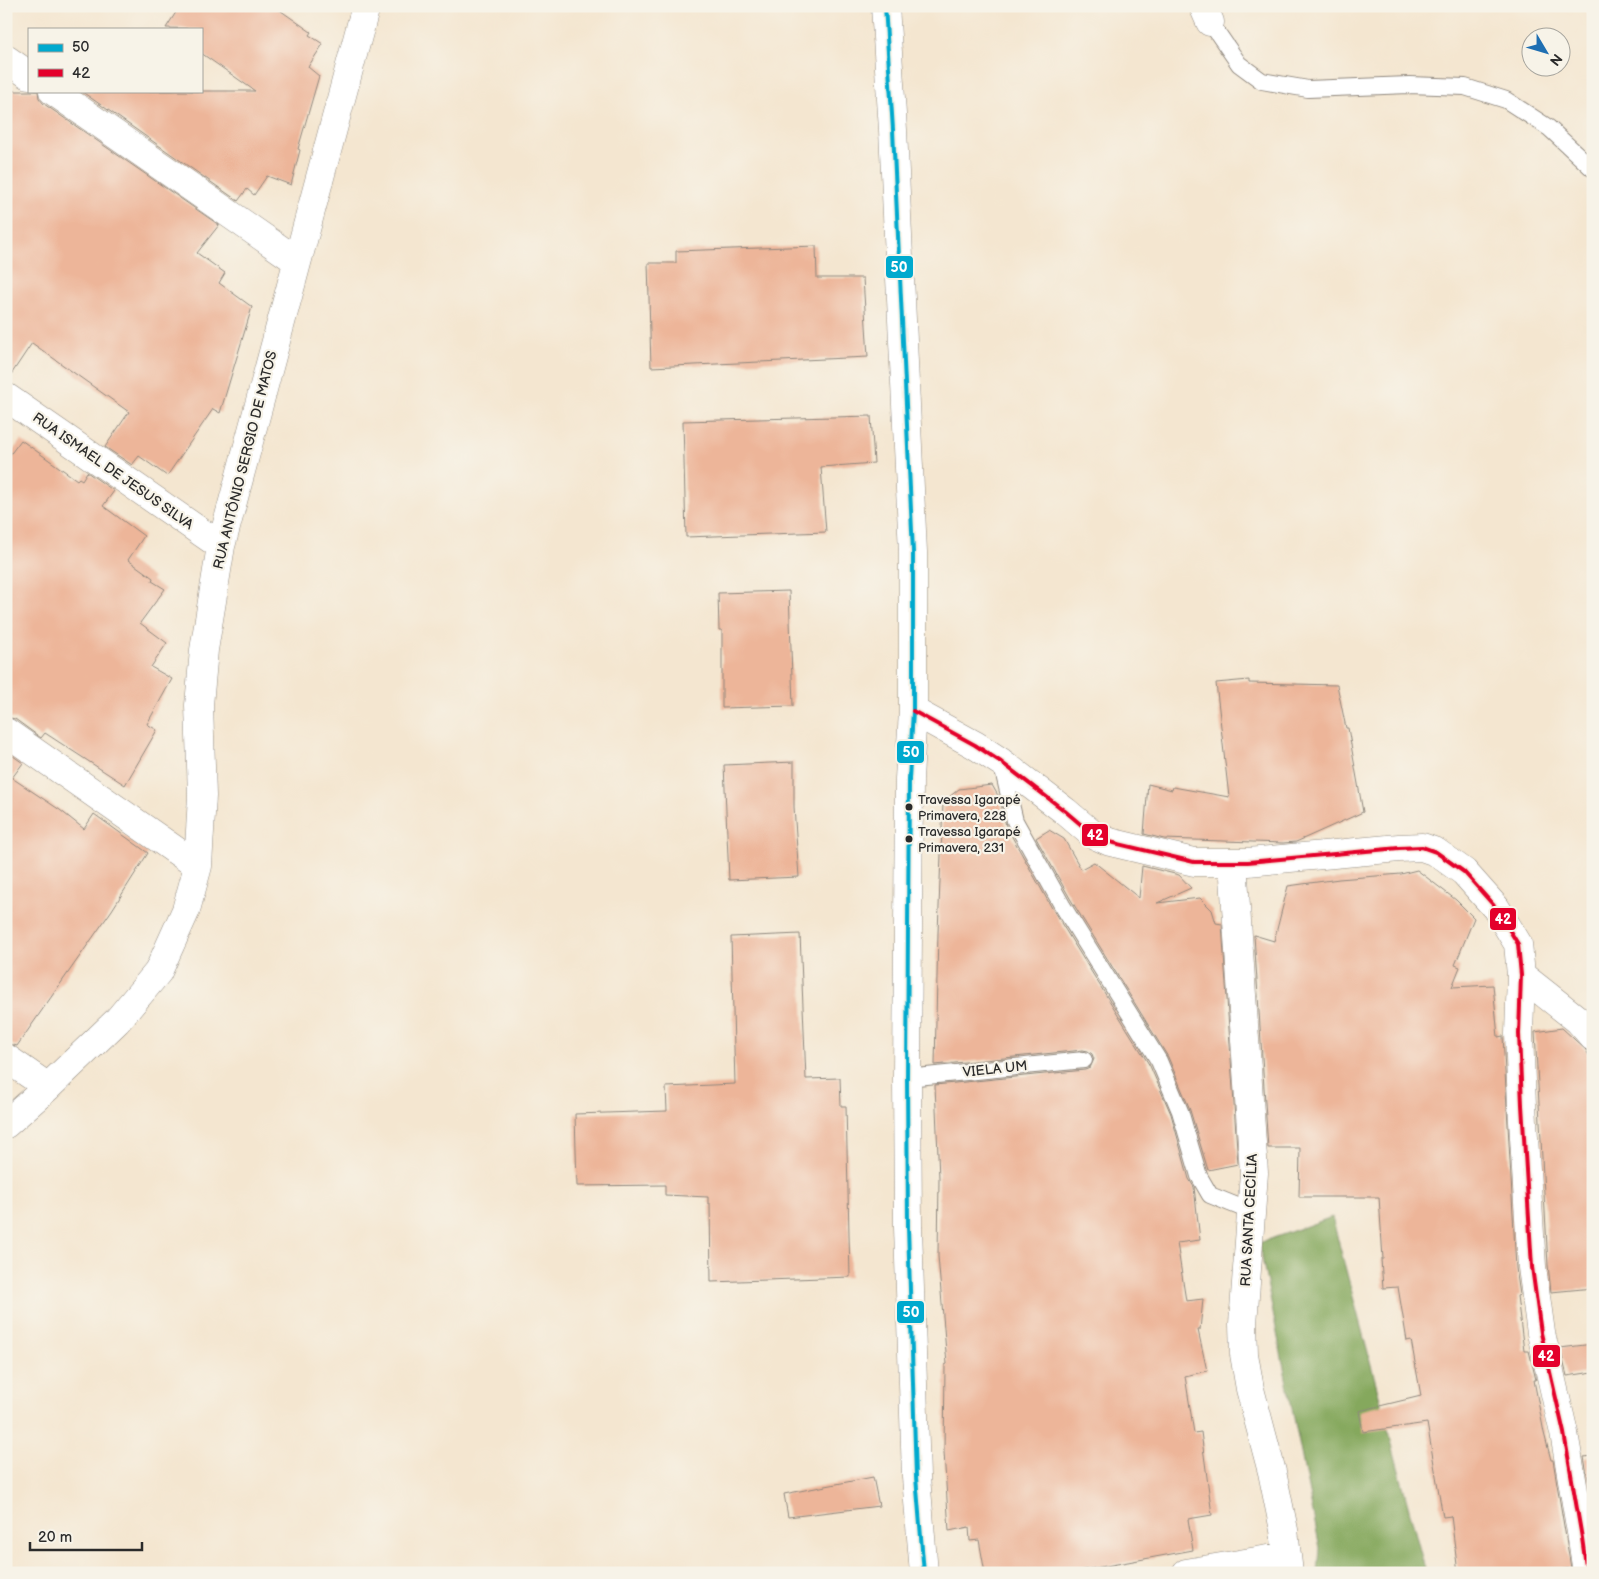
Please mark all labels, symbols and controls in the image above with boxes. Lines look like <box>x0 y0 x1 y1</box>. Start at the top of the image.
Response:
legend <box>28 28 202 92</box>
north arrow <box>1522 28 1572 78</box>
text: 50 <box>72 38 90 57</box>
text: N <box>1546 50 1566 69</box>
text: 42 <box>72 64 90 83</box>
line badge: 50 <box>885 255 914 279</box>
text: 50 <box>891 259 908 276</box>
street label: RUA ANTÔNIO SERGIO DE MATOS <box>209 349 280 571</box>
street label: RUA ISMAEL DE JESUS SILVA <box>29 409 197 533</box>
line badge: 50 <box>896 740 925 764</box>
text: 50 <box>903 744 920 761</box>
place label: Travessa Igarapé Primavera, 228 <box>918 792 1021 824</box>
marker: Travessa Igarapé Primavera, 228 <box>904 802 914 812</box>
line badge: 42 <box>1081 823 1109 847</box>
place label: Travessa Igarapé Primavera, 231 <box>918 824 1021 856</box>
text: 42 <box>1087 827 1104 844</box>
marker: Travessa Igarapé Primavera, 231 <box>904 834 914 844</box>
line badge: 42 <box>1489 907 1517 931</box>
text: 42 <box>1495 911 1512 928</box>
street label: VIELA UM <box>962 1057 1028 1081</box>
street label: RUA SANTA CECÍLIA <box>1236 1153 1261 1287</box>
line badge: 50 <box>896 1300 925 1324</box>
text: 50 <box>903 1304 920 1321</box>
line badge: 42 <box>1532 1344 1561 1368</box>
text: 42 <box>1538 1348 1555 1365</box>
scale bar <box>30 1519 142 1551</box>
text: 20 m <box>38 1528 72 1547</box>

